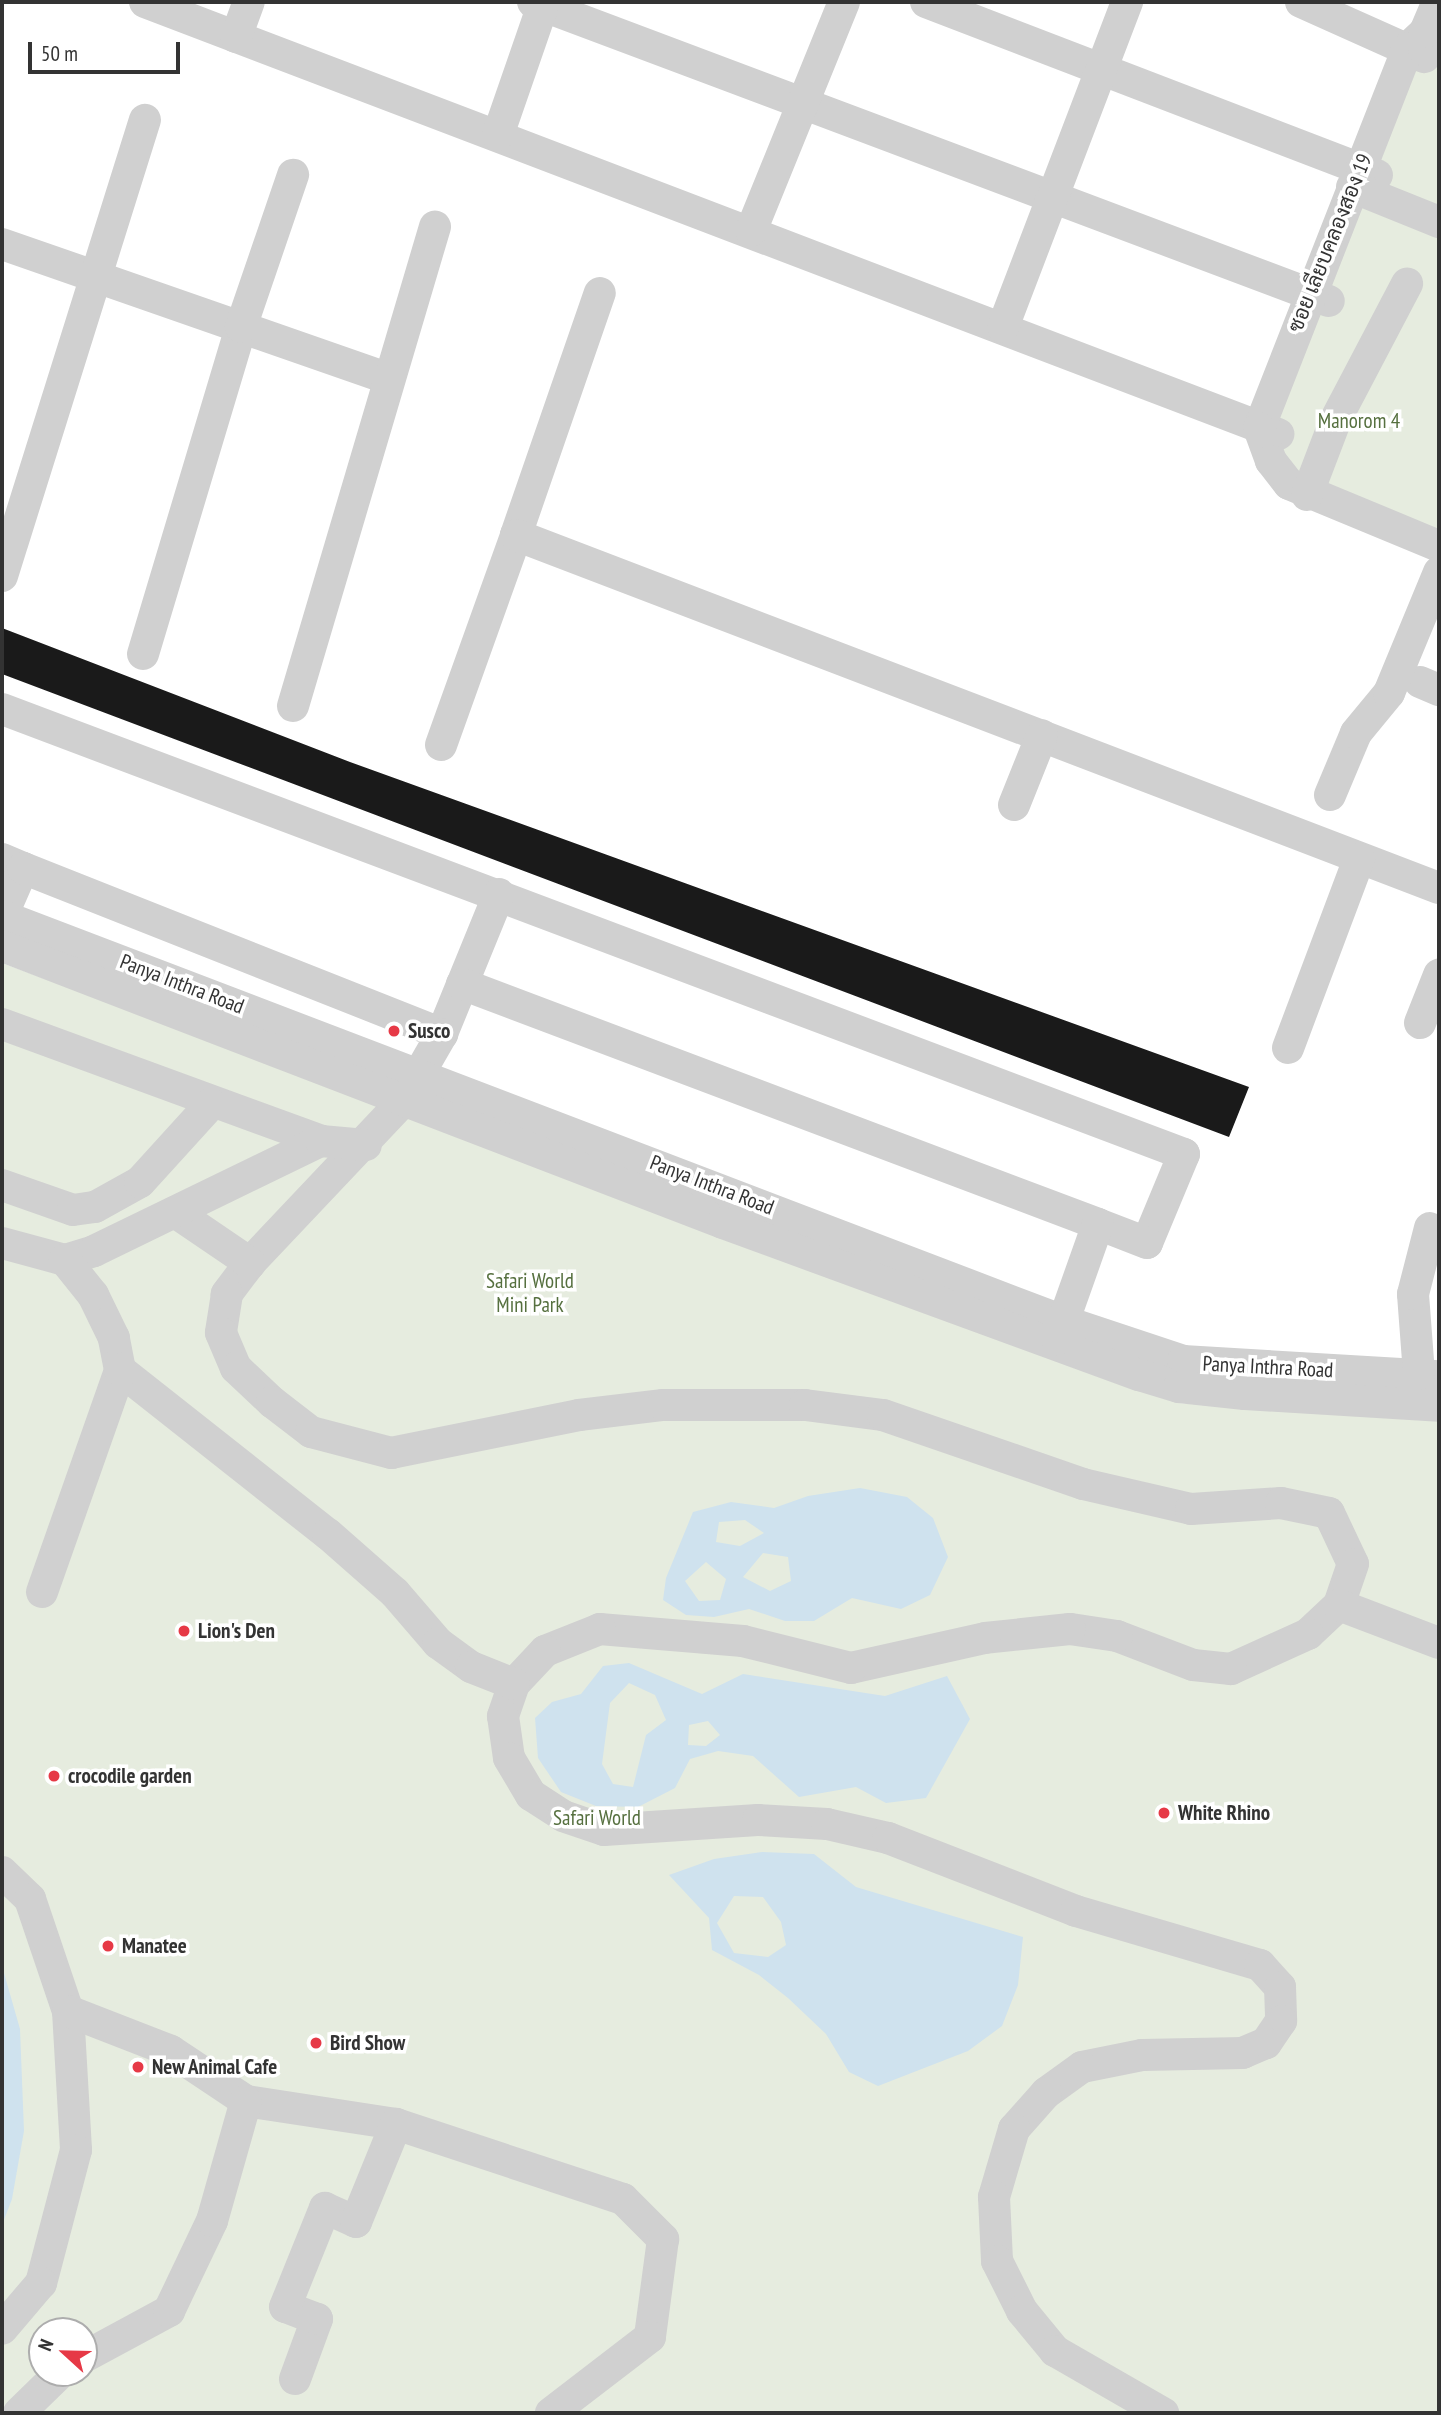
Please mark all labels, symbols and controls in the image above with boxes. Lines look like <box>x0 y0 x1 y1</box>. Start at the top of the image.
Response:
scale bar <box>32 28 184 72</box>
text: 50 m <box>41 40 78 67</box>
street label: ซอย เลียบคลองสอง 19 <box>1283 150 1377 336</box>
park label: Manorom 4 <box>1318 408 1400 434</box>
street label: Panya Inthra Road <box>116 949 248 1019</box>
place label: Susco <box>408 1018 450 1044</box>
marker: Susco <box>386 1023 402 1039</box>
street label: Panya Inthra Road <box>646 1150 778 1220</box>
park label: Safari World Mini Park <box>486 1268 574 1318</box>
street label: Panya Inthra Road <box>1202 1351 1334 1383</box>
place label: Lion's Den <box>198 1618 275 1644</box>
marker: Lion's Den <box>176 1623 192 1639</box>
place label: crocodile garden <box>68 1763 192 1789</box>
marker: crocodile garden <box>46 1768 62 1784</box>
place label: White Rhino <box>1178 1800 1270 1826</box>
park label: Safari World <box>553 1805 641 1831</box>
marker: White Rhino <box>1156 1805 1172 1821</box>
place label: Manatee <box>122 1933 187 1959</box>
marker: Manatee <box>100 1938 116 1954</box>
place label: Bird Show <box>330 2030 405 2056</box>
marker: Bird Show <box>308 2035 324 2051</box>
place label: New Animal Cafe <box>152 2054 279 2080</box>
marker: New Animal Cafe <box>130 2059 146 2075</box>
north arrow <box>28 2317 98 2387</box>
text: N <box>32 2336 58 2354</box>

